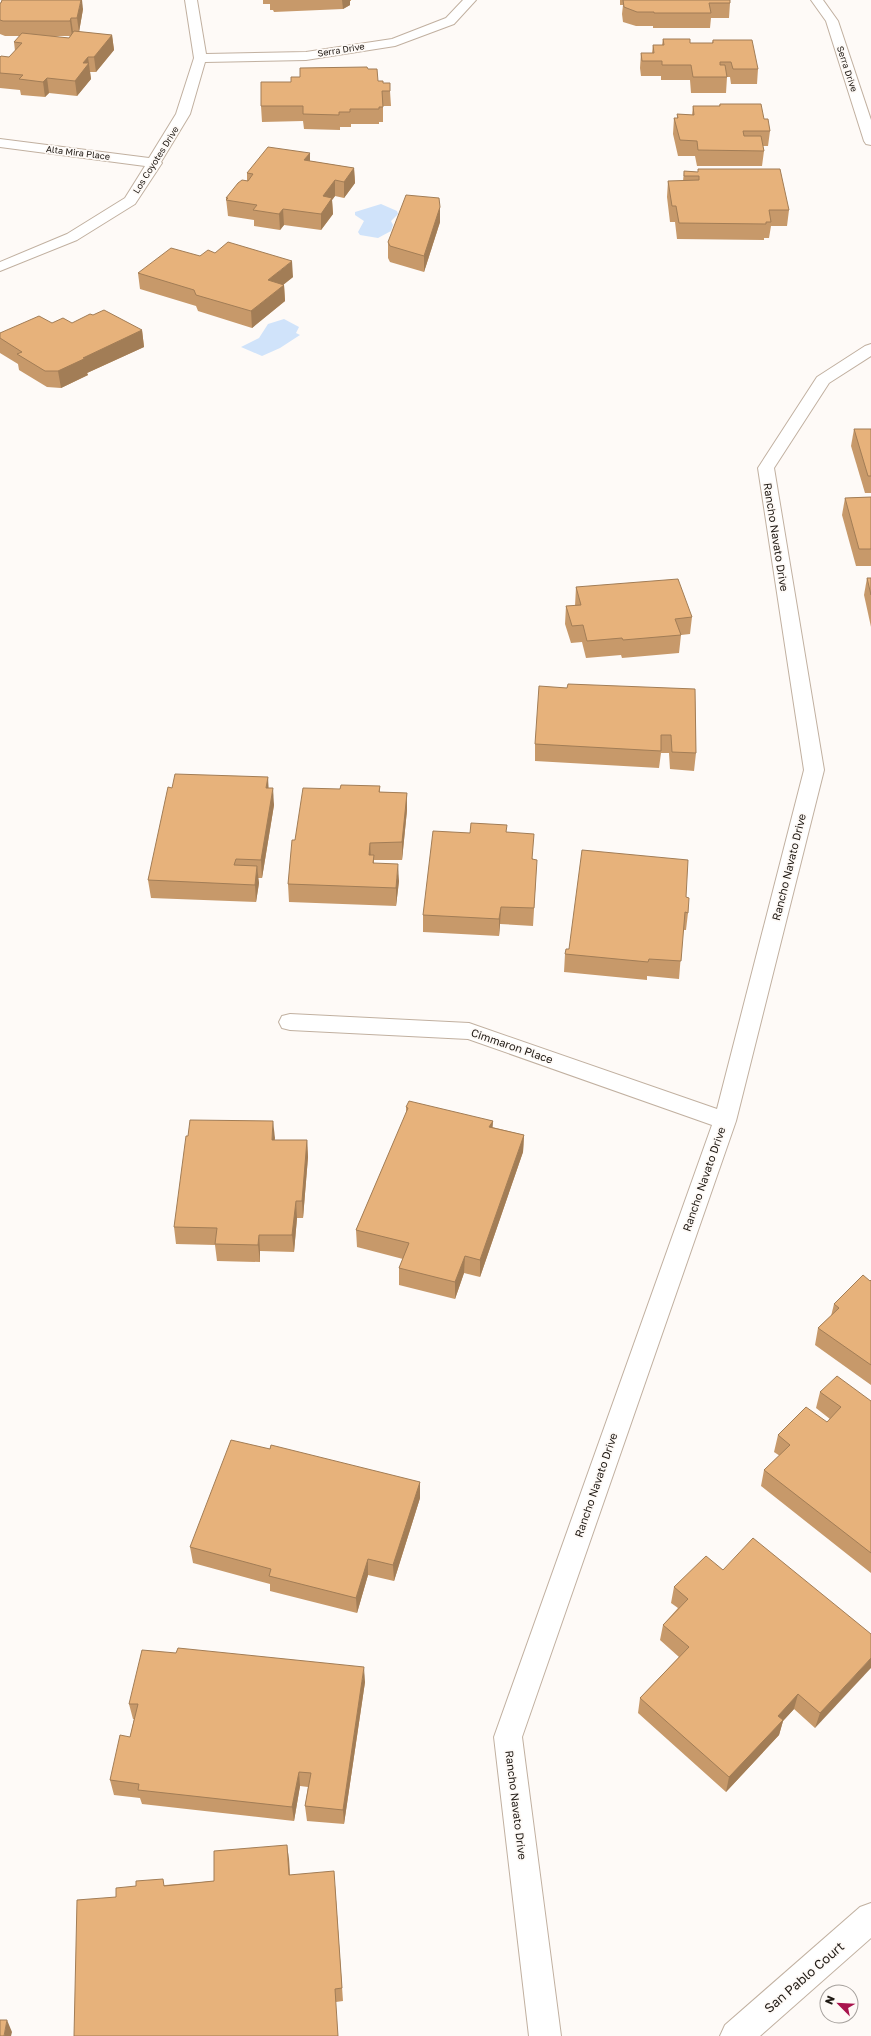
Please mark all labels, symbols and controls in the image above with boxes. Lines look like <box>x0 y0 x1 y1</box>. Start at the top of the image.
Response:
street label: Serra Drive <box>317 40 365 59</box>
street label: Serra Drive <box>835 45 860 93</box>
street label: Los Coyotes Drive <box>130 124 181 195</box>
street label: Alta Mira Place <box>45 143 111 162</box>
street label: Rancho Navato Drive <box>761 482 791 592</box>
street label: Rancho Navato Drive <box>769 812 808 922</box>
street label: Cimmaron Place <box>470 1025 555 1066</box>
street label: Rancho Navato Drive <box>680 1125 728 1233</box>
street label: Rancho Navato Drive <box>572 1431 620 1539</box>
street label: Rancho Navato Drive <box>503 1750 530 1860</box>
street label: San Pablo Court <box>761 1938 847 2016</box>
north arrow <box>819 1984 859 2024</box>
text: N <box>822 1993 837 2006</box>

